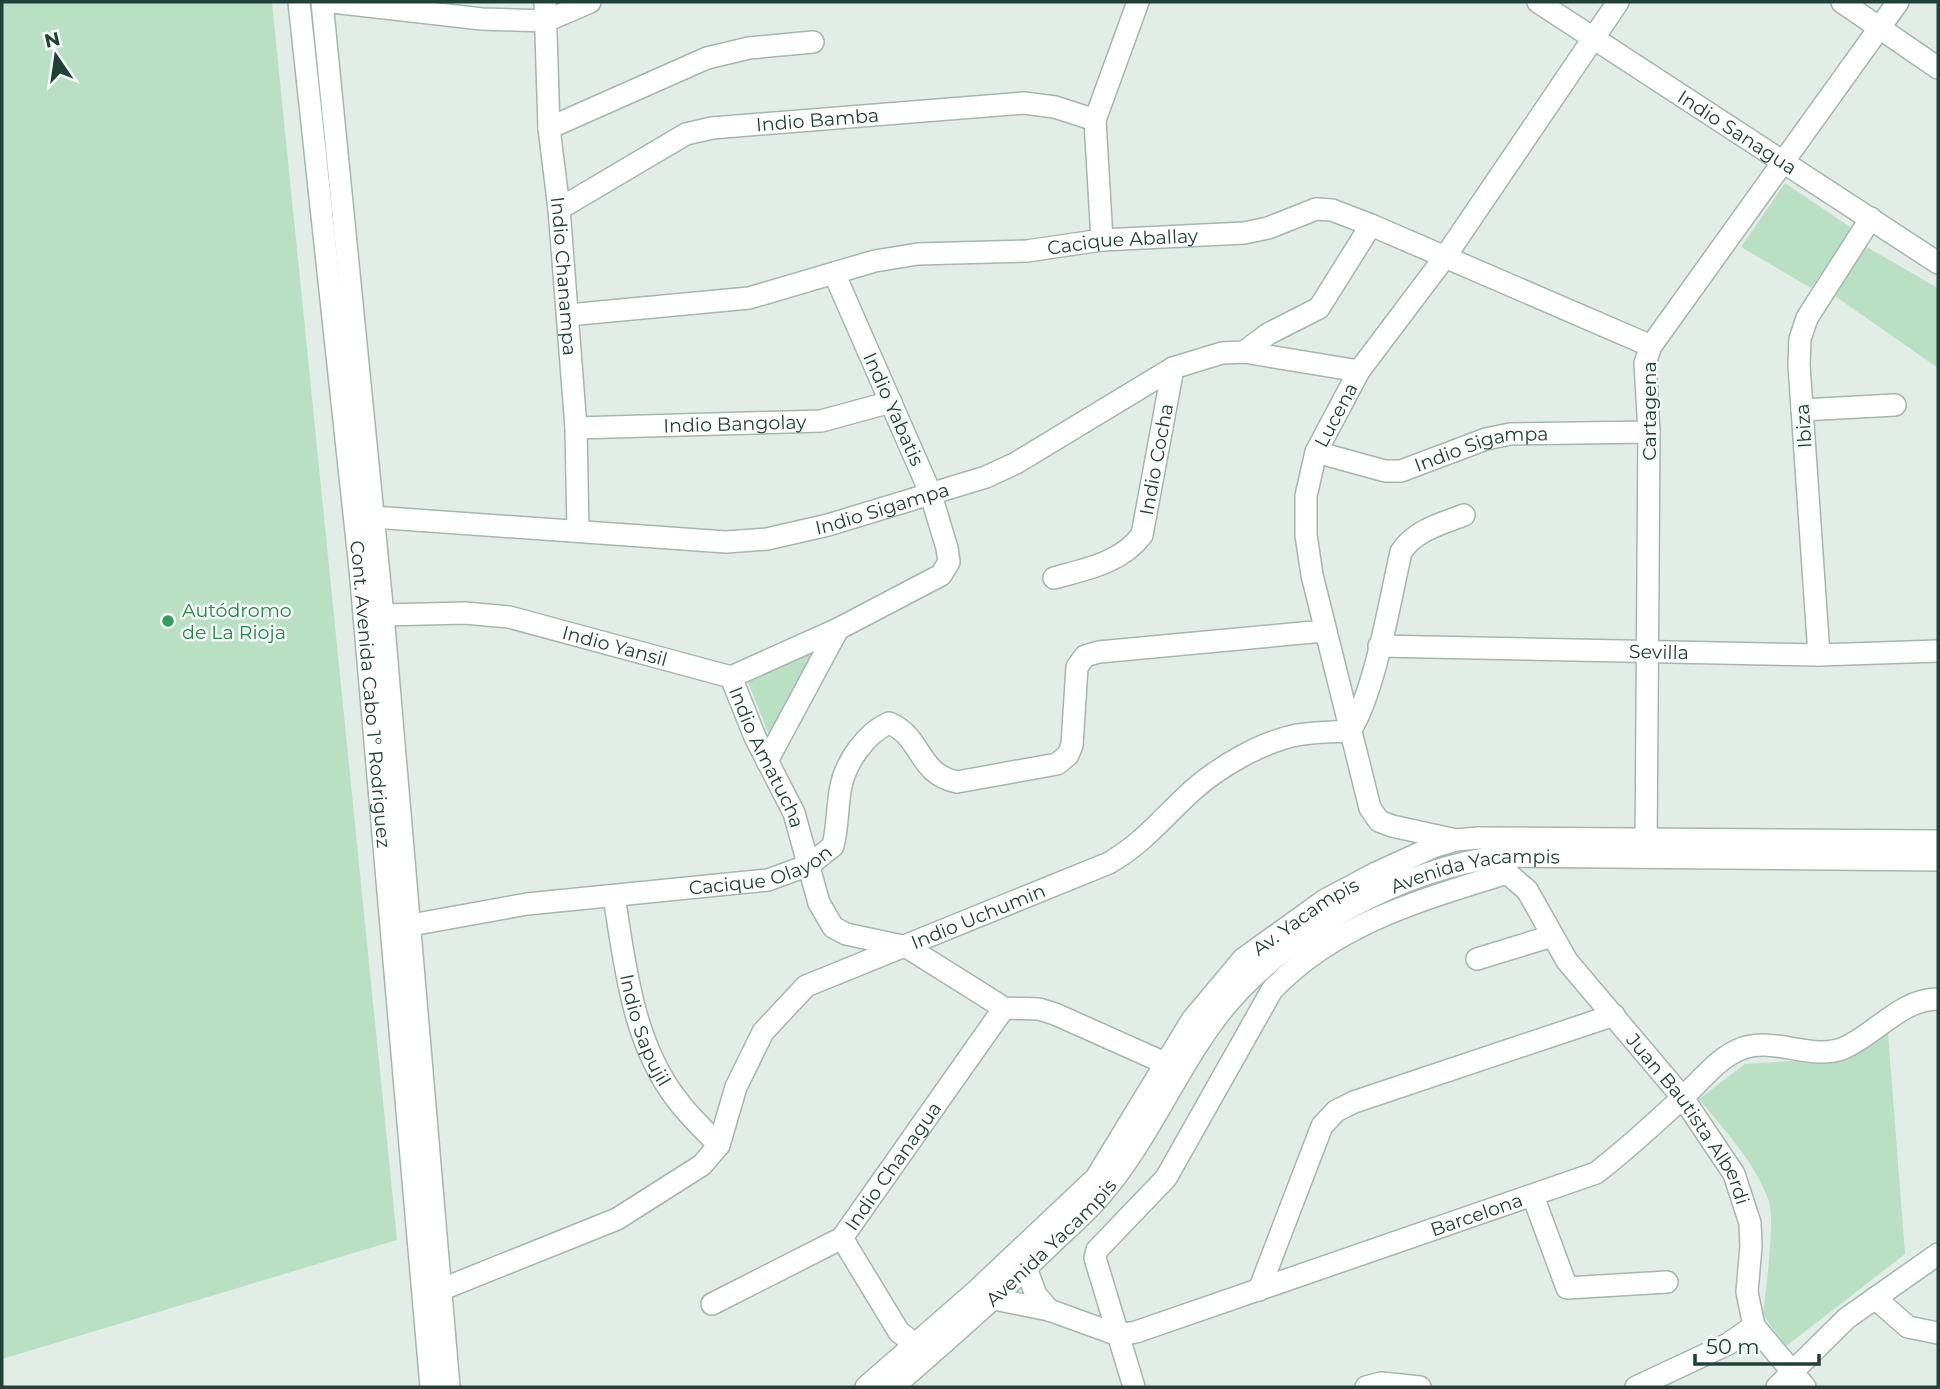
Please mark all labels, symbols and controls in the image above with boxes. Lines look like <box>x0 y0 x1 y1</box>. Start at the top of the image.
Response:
north arrow <box>21 21 91 91</box>
text: N <box>42 27 62 53</box>
street label: Indio Sanagua <box>1673 85 1801 180</box>
street label: Indio Bamba <box>755 104 880 136</box>
street label: Indio Chanampa <box>546 195 581 357</box>
street label: Cacique Aballay <box>1046 224 1199 260</box>
street label: Indio Yabatis <box>858 349 929 469</box>
street label: Cartagena <box>1638 361 1661 461</box>
street label: Lucena <box>1310 379 1363 451</box>
street label: Indio Cocha <box>1135 402 1178 517</box>
street label: Ibiza <box>1790 403 1817 449</box>
street label: Indio Bangolay <box>663 410 808 437</box>
street label: Indio Sigampa <box>1411 422 1549 477</box>
street label: Indio Sigampa <box>813 478 952 540</box>
street label: Cont. Avenida Cabo 1° Rodriguez <box>345 539 395 849</box>
place label: Autódromo de La Rioja <box>182 599 292 644</box>
marker: Autódromo de La Rioja <box>160 613 176 629</box>
street label: Indio Yansil <box>560 621 670 671</box>
street label: Sevilla <box>1629 640 1689 664</box>
street label: Indio Amatucha <box>724 683 809 830</box>
street label: Cacique Olayon <box>688 840 837 900</box>
street label: Avenida Yacampis <box>1387 845 1560 898</box>
street label: Av. Yacampis <box>1248 873 1363 960</box>
street label: Indio Uchumin <box>908 879 1049 954</box>
street label: Indio Sapujil <box>615 972 676 1091</box>
street label: Juan Bautista Alberdi <box>1621 1028 1754 1207</box>
street label: Indio Chanagua <box>840 1097 946 1235</box>
street label: Avenida Yacampis <box>981 1175 1121 1311</box>
street label: Barcelona <box>1427 1188 1526 1241</box>
scale bar <box>1695 1322 1819 1366</box>
text: 50 m <box>1706 1334 1760 1359</box>

